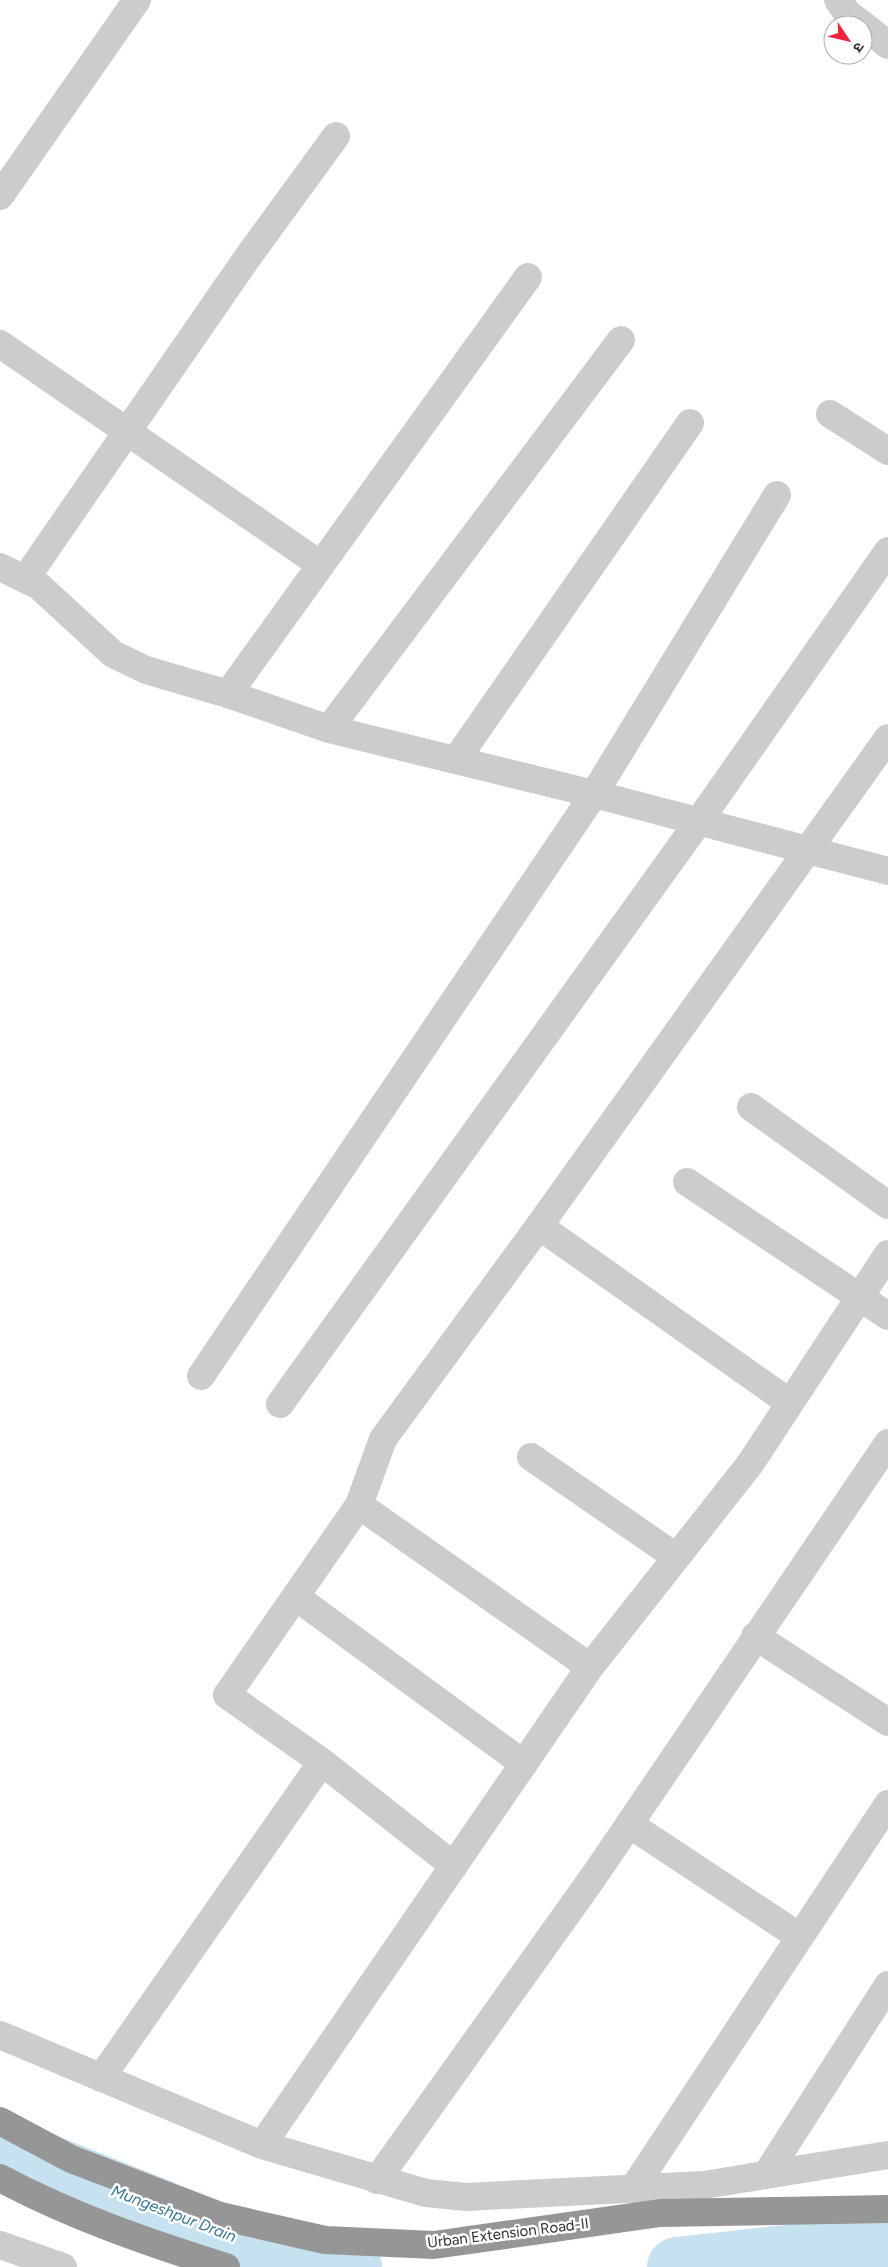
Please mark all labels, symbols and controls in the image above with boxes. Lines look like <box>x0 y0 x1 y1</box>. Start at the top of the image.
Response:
north arrow <box>823 15 873 65</box>
text: उ <box>848 39 868 56</box>
water label: Mungeshpur Drain <box>109 2181 239 2246</box>
street label: Urban Extension Road-II <box>426 2214 590 2252</box>

